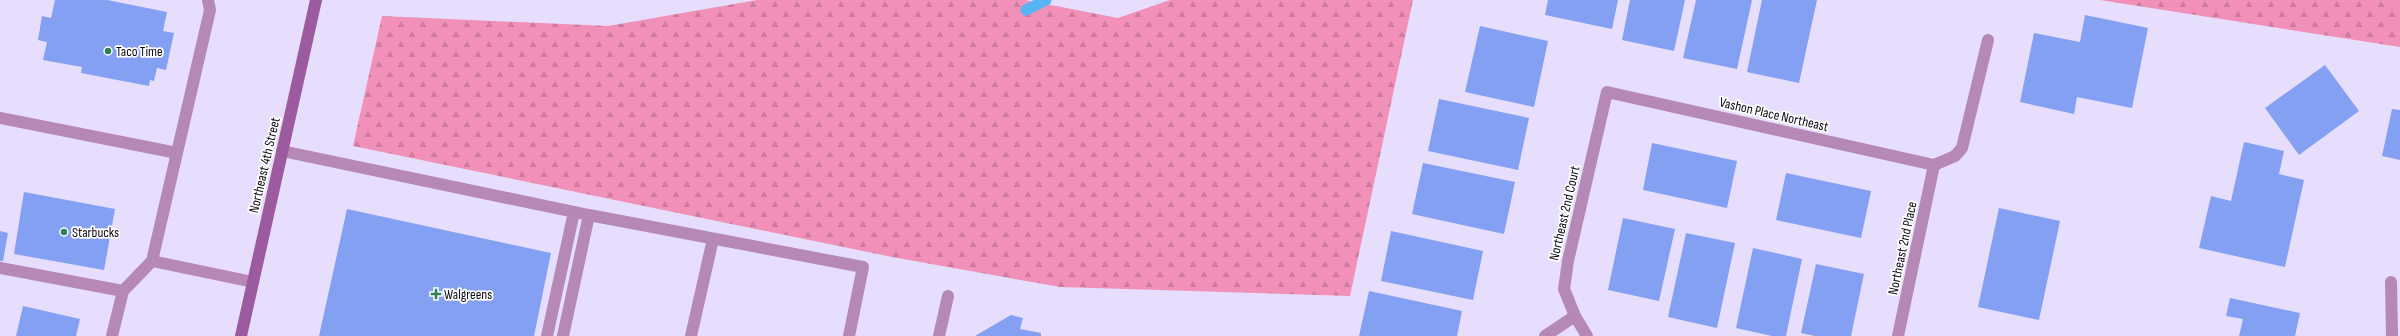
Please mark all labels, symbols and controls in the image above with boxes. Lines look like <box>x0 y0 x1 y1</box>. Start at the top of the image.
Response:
place label: Taco Time <box>116 43 163 60</box>
marker: Taco Time <box>103 46 113 56</box>
street label: Vashon Place Northeast <box>1718 94 1830 135</box>
street label: Northeast 4th Street <box>245 116 284 215</box>
street label: Northeast 2nd Court <box>1545 164 1584 262</box>
street label: Northeast 2nd Place <box>1884 200 1921 296</box>
place label: Starbucks <box>72 224 119 241</box>
marker: Starbucks <box>59 227 69 237</box>
place label: Walgreens <box>444 286 492 303</box>
marker: Walgreens <box>431 289 441 299</box>

